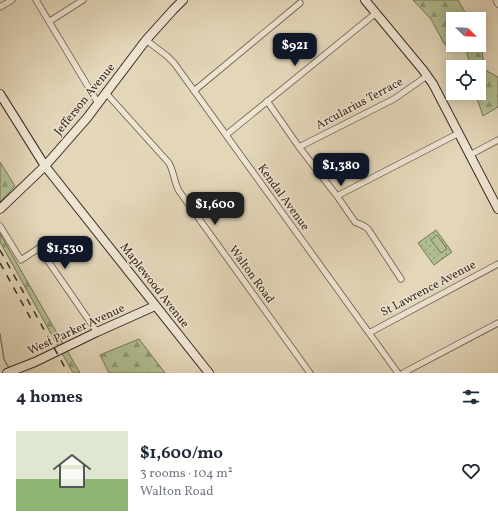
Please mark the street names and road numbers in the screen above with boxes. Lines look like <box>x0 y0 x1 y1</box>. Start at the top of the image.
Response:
street label: Jefferson Avenue <box>51 60 119 139</box>
street label: Arcularius Terrace <box>313 74 406 134</box>
street label: Kendal Avenue <box>254 161 313 234</box>
street label: Maplewood Avenue <box>116 240 193 332</box>
street label: Walton Road <box>225 242 278 307</box>
street label: St Lawrence Avenue <box>378 257 479 321</box>
street label: West Parker Avenue <box>25 300 128 359</box>

